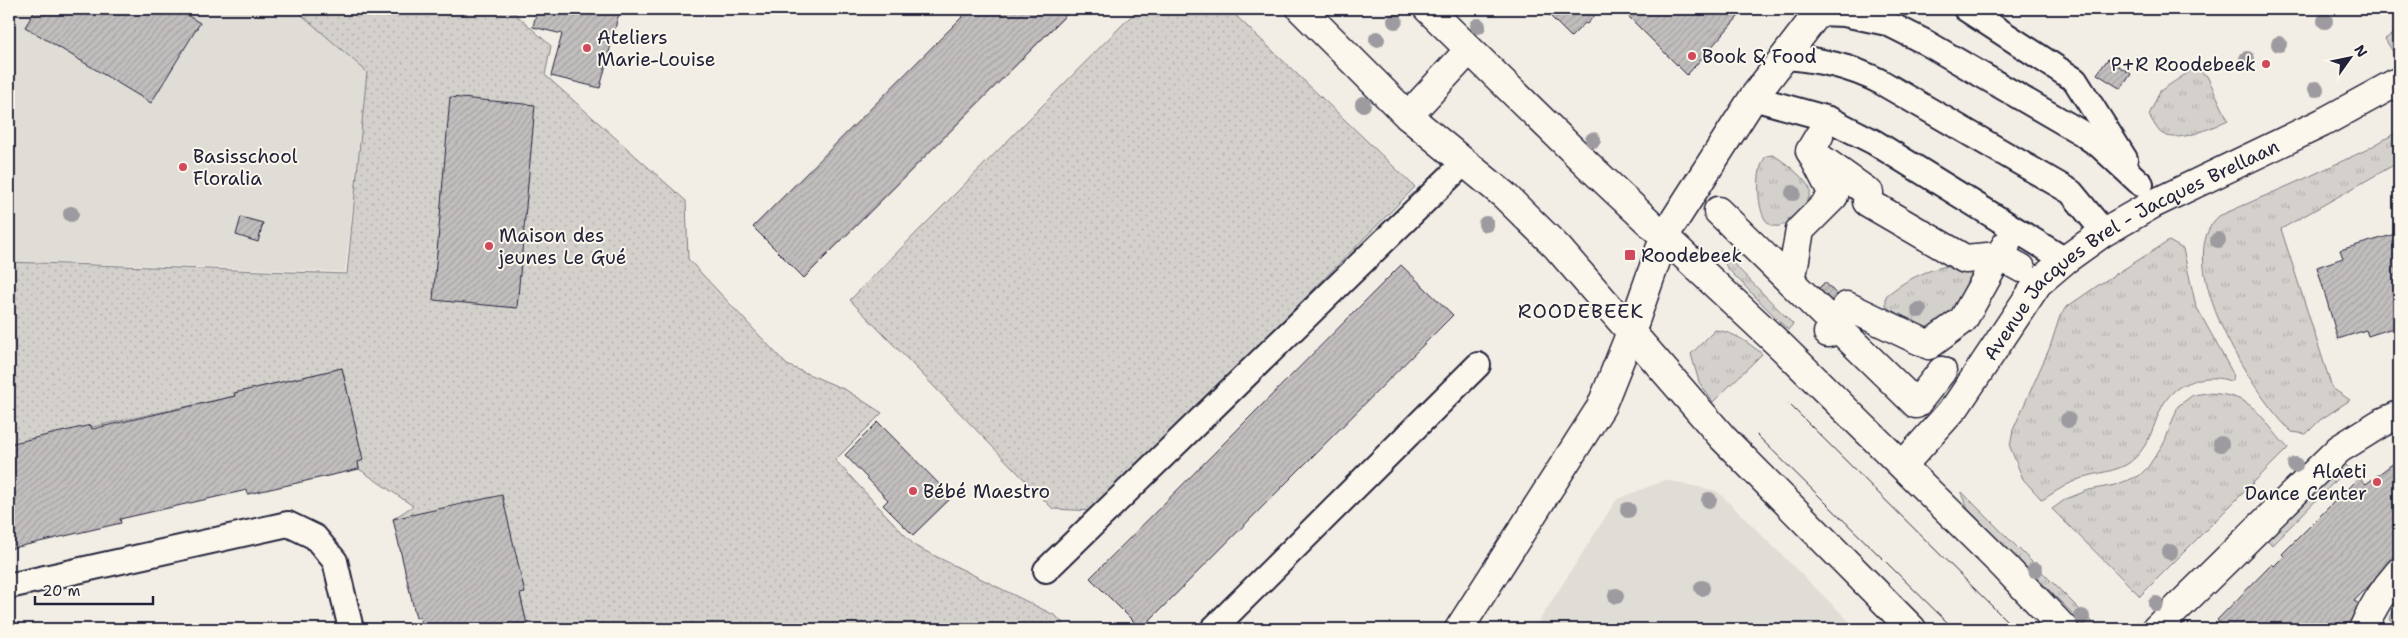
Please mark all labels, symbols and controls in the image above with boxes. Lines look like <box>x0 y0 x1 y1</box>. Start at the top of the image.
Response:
place label: Ateliers Marie-Louise <box>597 25 716 72</box>
north arrow <box>2326 32 2376 82</box>
text: N <box>2350 41 2371 60</box>
marker: Ateliers Marie-Louise <box>581 42 593 54</box>
place label: Book & Food <box>1702 44 1817 69</box>
marker: Book & Food <box>1686 50 1698 62</box>
place label: P+R Roodebeek <box>2111 52 2256 77</box>
marker: P+R Roodebeek <box>2260 58 2272 70</box>
street label: Avenue Jacques Brel - Jacques Brellaan <box>1978 133 2283 365</box>
place label: Basisschool Floralia <box>193 144 298 191</box>
marker: Basisschool Floralia <box>177 161 189 173</box>
place label: Maison des jeunes Le Gué <box>498 223 627 270</box>
marker: Maison des jeunes Le Gué <box>483 240 495 252</box>
place label: Roodebeek <box>1641 243 1742 268</box>
marker: Roodebeek <box>1623 248 1637 262</box>
district label: ROODEBEEK <box>1518 298 1644 324</box>
place label: Alaeti Dance Center <box>2245 459 2367 506</box>
marker: Alaeti Dance Center <box>2371 476 2383 488</box>
place label: Bébé Maestro <box>923 479 1050 504</box>
marker: Bébé Maestro <box>907 485 919 497</box>
scale bar <box>35 573 152 605</box>
text: 20 m <box>42 581 81 601</box>

